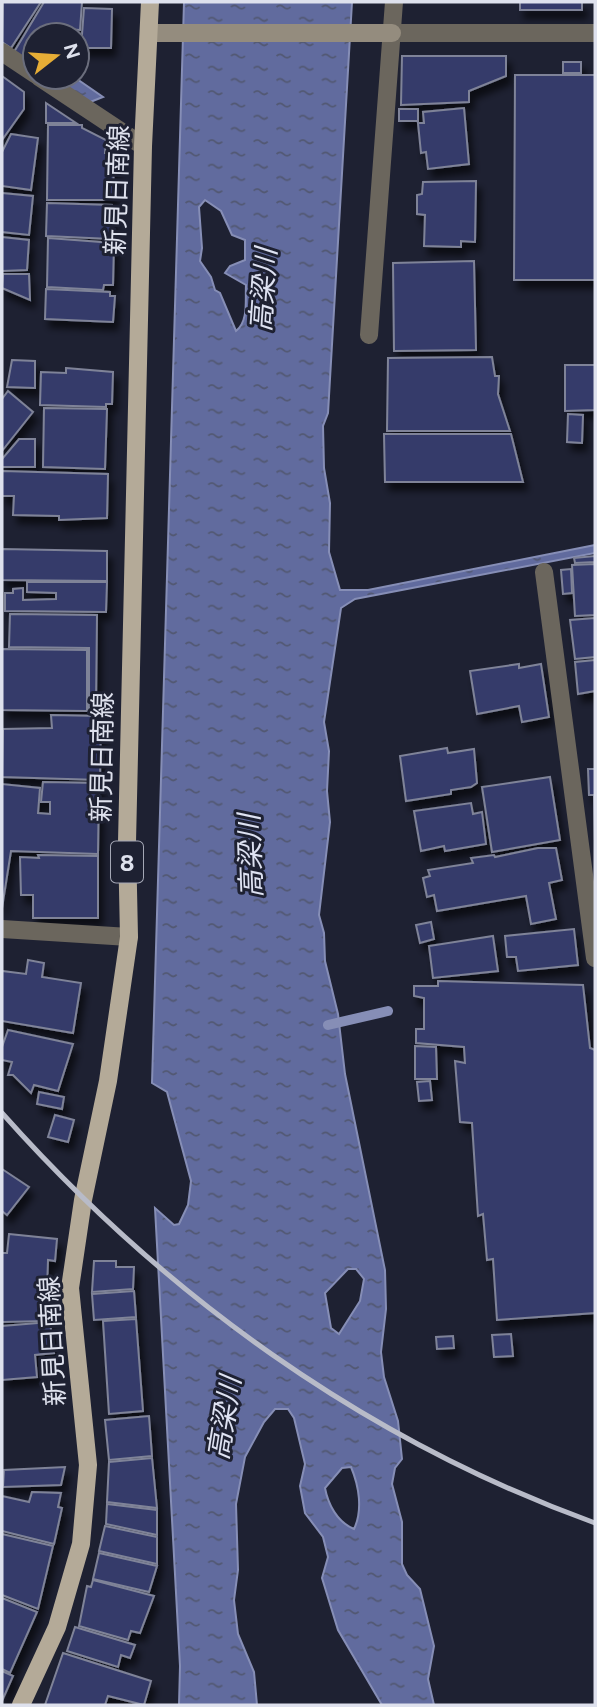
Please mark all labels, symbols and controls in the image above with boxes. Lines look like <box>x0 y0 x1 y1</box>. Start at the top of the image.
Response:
north arrow <box>21 21 91 91</box>
text: N <box>59 41 85 62</box>
street label: 新見日南線 <box>99 124 135 256</box>
water label: 高梁川 <box>243 244 283 333</box>
street label: 新見日南線 <box>85 692 119 822</box>
water label: 高梁川 <box>231 810 268 899</box>
road number: 8 <box>111 842 143 882</box>
street label: 新見日南線 <box>33 1275 71 1407</box>
water label: 高梁川 <box>201 1371 248 1462</box>

